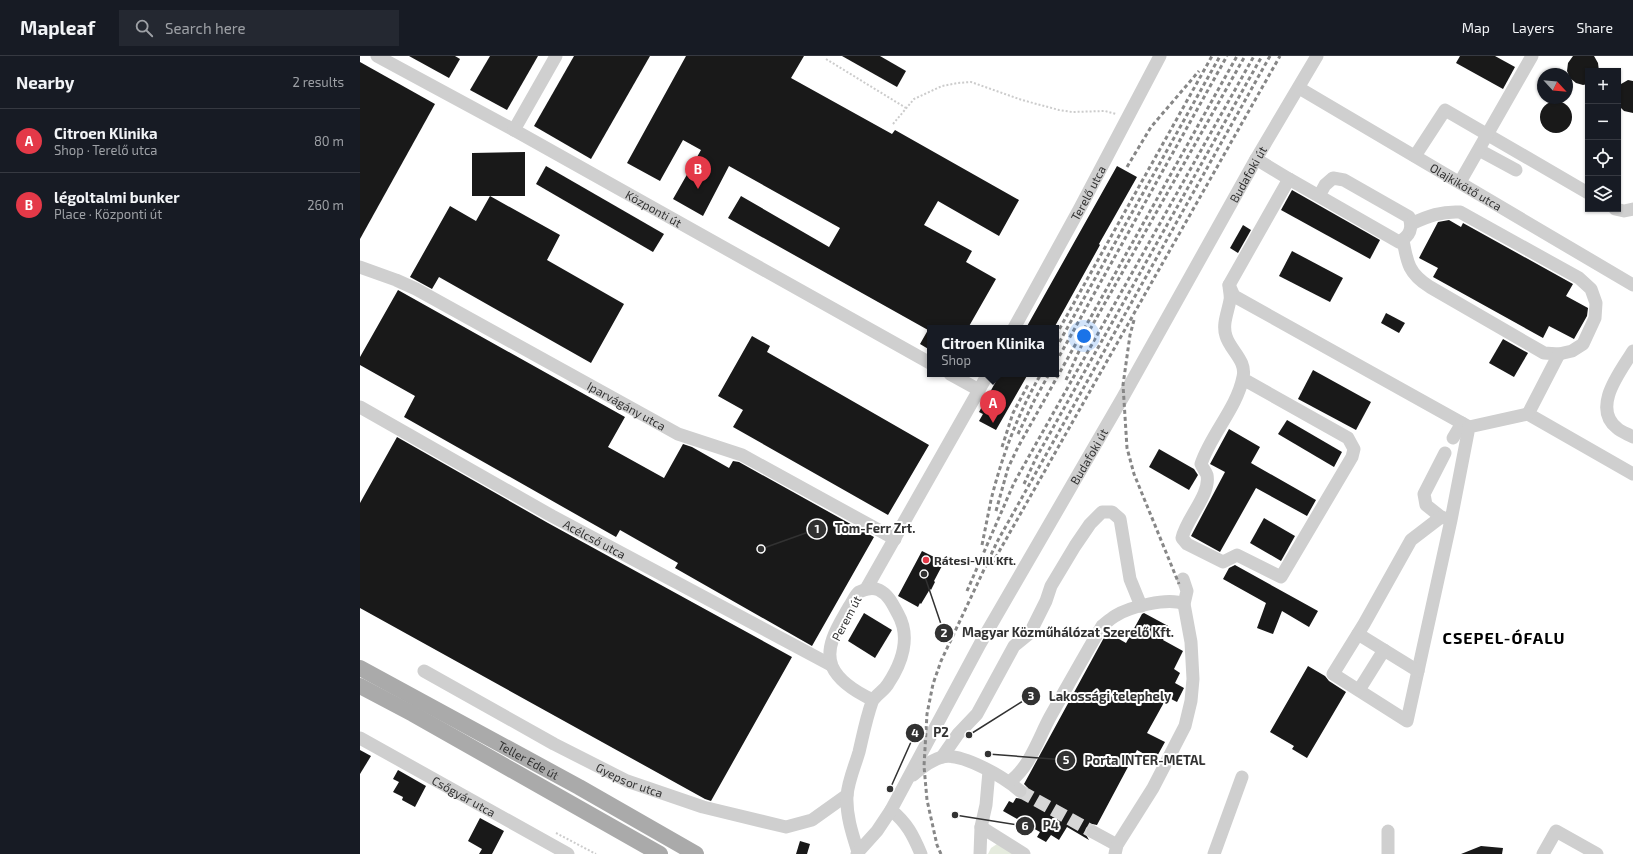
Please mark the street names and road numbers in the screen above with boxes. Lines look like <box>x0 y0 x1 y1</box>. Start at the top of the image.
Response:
street label: Budafoki út <box>1226 143 1269 205</box>
street label: Olajkikötő utca <box>1428 160 1505 213</box>
street label: Terelő utca <box>1068 163 1108 223</box>
street label: Központi út <box>623 187 685 230</box>
street label: Iparvágány utca <box>585 378 668 433</box>
street label: Budafoki út <box>1067 426 1111 487</box>
street label: Acélcső utca <box>561 516 628 561</box>
street label: Perem út <box>828 593 864 643</box>
street label: Teller Ede út <box>496 737 562 782</box>
street label: Gyepsor utca <box>594 760 665 800</box>
street label: Csőgyár utca <box>430 773 498 819</box>

